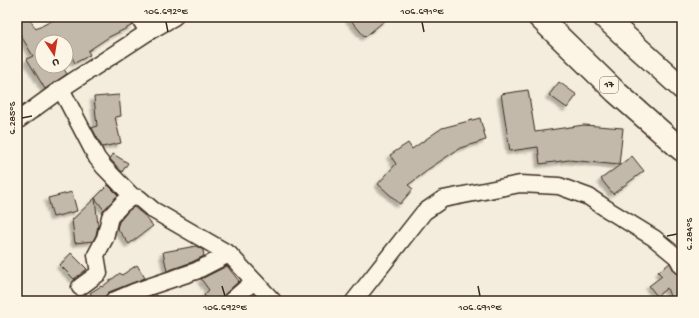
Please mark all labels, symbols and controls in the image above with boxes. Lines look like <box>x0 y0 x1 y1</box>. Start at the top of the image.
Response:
text: 106.692°E <box>143 6 189 18</box>
text: 106.691°E <box>400 6 444 18</box>
north arrow <box>34 34 74 74</box>
text: U <box>51 55 60 68</box>
road number: 17 <box>600 77 618 93</box>
text: 6.285°S <box>7 101 19 135</box>
text: 6.284°S <box>684 217 696 250</box>
text: 106.692°E <box>202 302 248 314</box>
text: 106.691°E <box>458 302 502 314</box>

